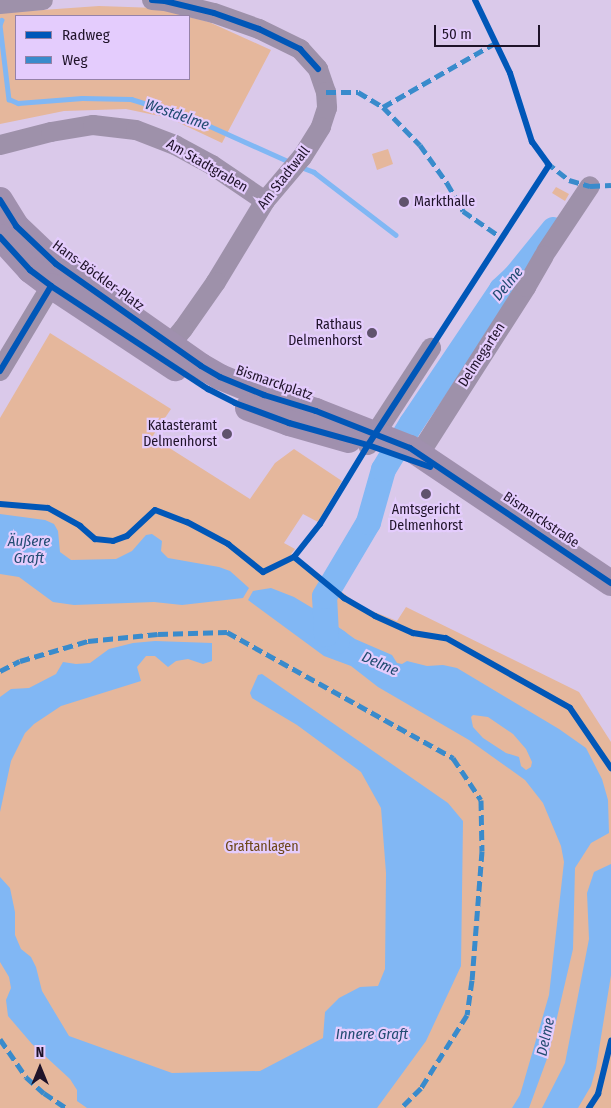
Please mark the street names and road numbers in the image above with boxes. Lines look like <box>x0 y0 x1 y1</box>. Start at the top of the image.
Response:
street label: Am Stadtgraben <box>163 136 251 196</box>
street label: Am Stadtwall <box>254 143 314 213</box>
street label: Hans-Böckler-Platz <box>49 237 147 315</box>
street label: Delmegarten <box>455 320 509 390</box>
street label: Bismarckplatz <box>234 362 314 404</box>
street label: Bismarckstraße <box>500 488 582 552</box>

